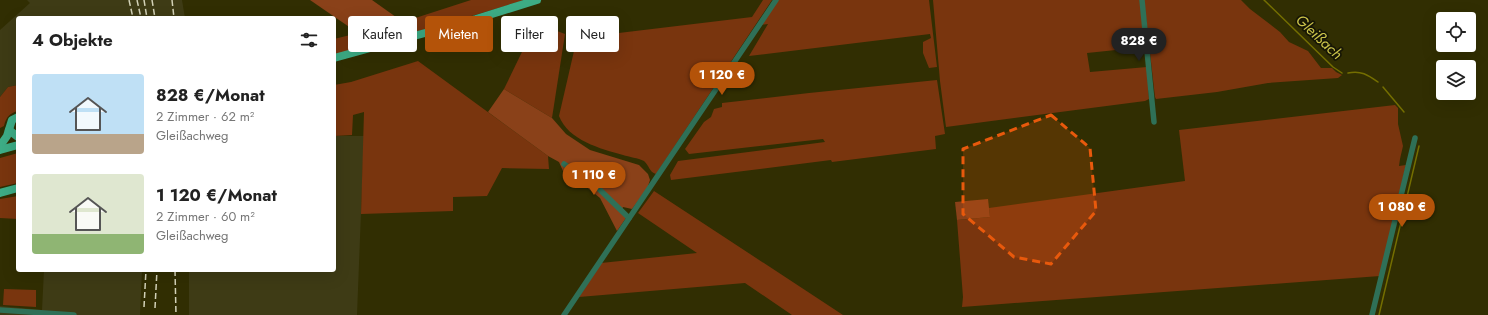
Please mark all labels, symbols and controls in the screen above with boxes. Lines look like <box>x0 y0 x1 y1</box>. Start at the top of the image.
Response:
water label: Gleißach <box>1291 9 1347 65</box>
map controls <box>1436 12 1476 100</box>
button: locate <box>1436 12 1476 52</box>
chip: Kaufen <box>348 16 417 52</box>
chip: Mieten <box>425 16 493 52</box>
chip: Filter <box>501 16 558 52</box>
chip: Neu <box>566 16 619 52</box>
text: 4 Objekte <box>32 28 113 52</box>
pin: 828 € <box>1111 28 1167 62</box>
icon: filters <box>298 29 320 51</box>
text: 828 € <box>1120 31 1158 50</box>
button: layers <box>1436 60 1476 100</box>
pin: 1 120 € <box>685 62 759 96</box>
text: 1 120 € <box>699 65 745 84</box>
text: 828 €/Monat <box>156 83 265 107</box>
icon: home <box>64 90 112 138</box>
text: 2 Zimmer · 62 m² <box>156 107 254 126</box>
text: Gleißachweg <box>156 126 228 145</box>
pin: 1 110 € <box>557 162 631 196</box>
text: 1 110 € <box>572 165 616 184</box>
text: 1 120 €/Monat <box>156 183 277 207</box>
icon: home <box>64 190 112 238</box>
pin: 1 080 € <box>1365 194 1439 228</box>
text: 1 080 € <box>1378 197 1426 216</box>
text: 2 Zimmer · 60 m² <box>156 207 255 226</box>
text: Gleißachweg <box>156 226 228 245</box>

